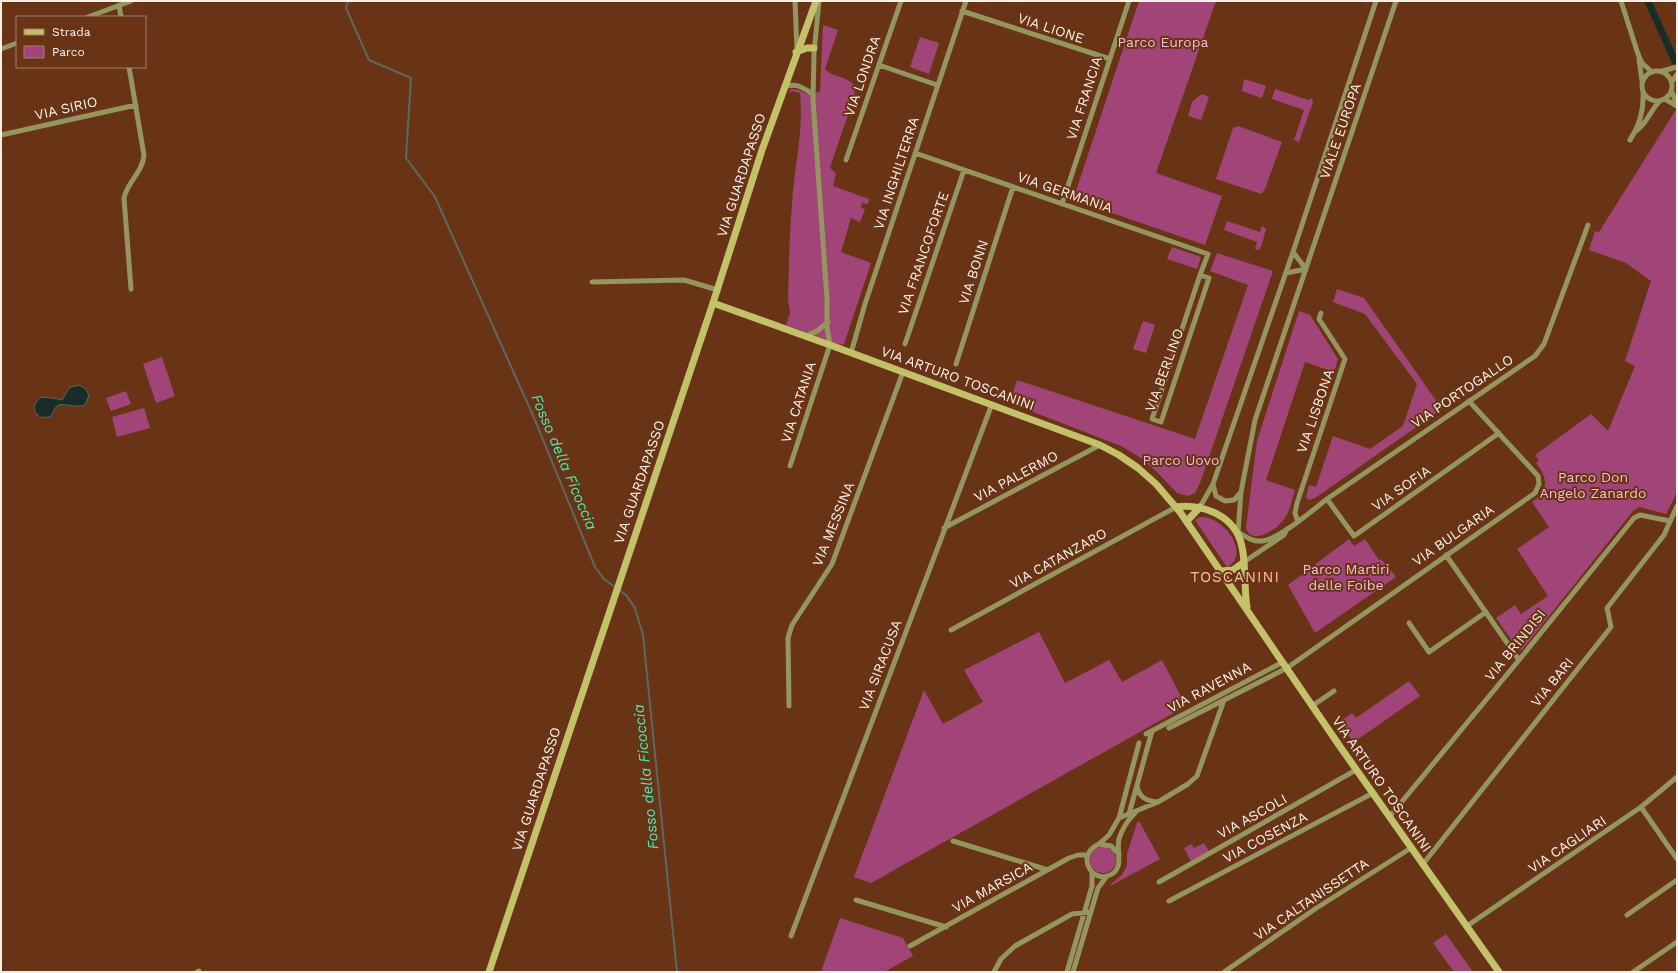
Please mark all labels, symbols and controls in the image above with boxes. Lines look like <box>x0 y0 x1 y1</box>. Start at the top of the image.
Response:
street label: VIA LIONE <box>1016 10 1086 46</box>
legend <box>16 16 146 68</box>
text: Strada <box>52 25 91 39</box>
street label: VIA LONDRA <box>841 34 883 118</box>
park label: Parco Europa <box>1118 34 1209 50</box>
text: Parco <box>52 45 85 59</box>
street label: VIA FRANCIA <box>1063 54 1105 142</box>
street label: VIALE EUROPA <box>1316 81 1364 181</box>
street label: VIA SIRIO <box>33 93 99 123</box>
street label: VIA GUARDAPASSO <box>713 111 769 239</box>
street label: VIA INGHILTERRA <box>870 115 922 231</box>
street label: VIA GERMANIA <box>1015 168 1115 216</box>
street label: VIA FRANCOFORTE <box>894 189 952 317</box>
street label: VIA BONN <box>955 238 991 306</box>
street label: VIA BERLINO <box>1142 326 1186 414</box>
street label: VIA ARTURO TOSCANINI <box>879 343 1037 413</box>
street label: VIA PORTOGALLO <box>1408 351 1516 431</box>
street label: VIA CATANIA <box>777 359 819 445</box>
street label: VIA LISBONA <box>1293 367 1337 455</box>
water label: Fosso della Ficoccia <box>527 391 601 533</box>
street label: VIA GUARDAPASSO <box>610 418 668 546</box>
street label: VIA PALERMO <box>971 447 1061 505</box>
park label: Parco Uovo <box>1143 452 1219 468</box>
street label: VIA SOFIA <box>1369 462 1433 514</box>
park label: Parco Don Angelo Zanardo <box>1540 469 1646 501</box>
street label: VIA MESSINA <box>809 480 857 568</box>
street label: VIA BULGARIA <box>1409 501 1497 569</box>
street label: VIA CATANZARO <box>1007 525 1109 591</box>
park label: Parco Martiri delle Foibe <box>1302 561 1390 593</box>
district label: TOSCANINI <box>1190 568 1280 586</box>
street label: VIA BRINDISI <box>1481 606 1549 684</box>
street label: VIA SIRACUSA <box>855 617 905 713</box>
street label: VIA BARI <box>1527 654 1577 710</box>
street label: VIA RAVENNA <box>1165 658 1253 716</box>
water label: Fosso della Ficoccia <box>629 704 663 850</box>
street label: VIA ARTURO TOSCANINI <box>1329 713 1435 855</box>
street label: VIA GUARDAPASSO <box>508 725 564 853</box>
street label: VIA ASCOLI <box>1215 790 1289 842</box>
street label: VIA COSENZA <box>1220 808 1310 866</box>
street label: VIA CAGLIARI <box>1525 812 1609 876</box>
street label: VIA CALTANISSETTA <box>1251 855 1371 943</box>
street label: VIA MARSICA <box>949 858 1035 916</box>

